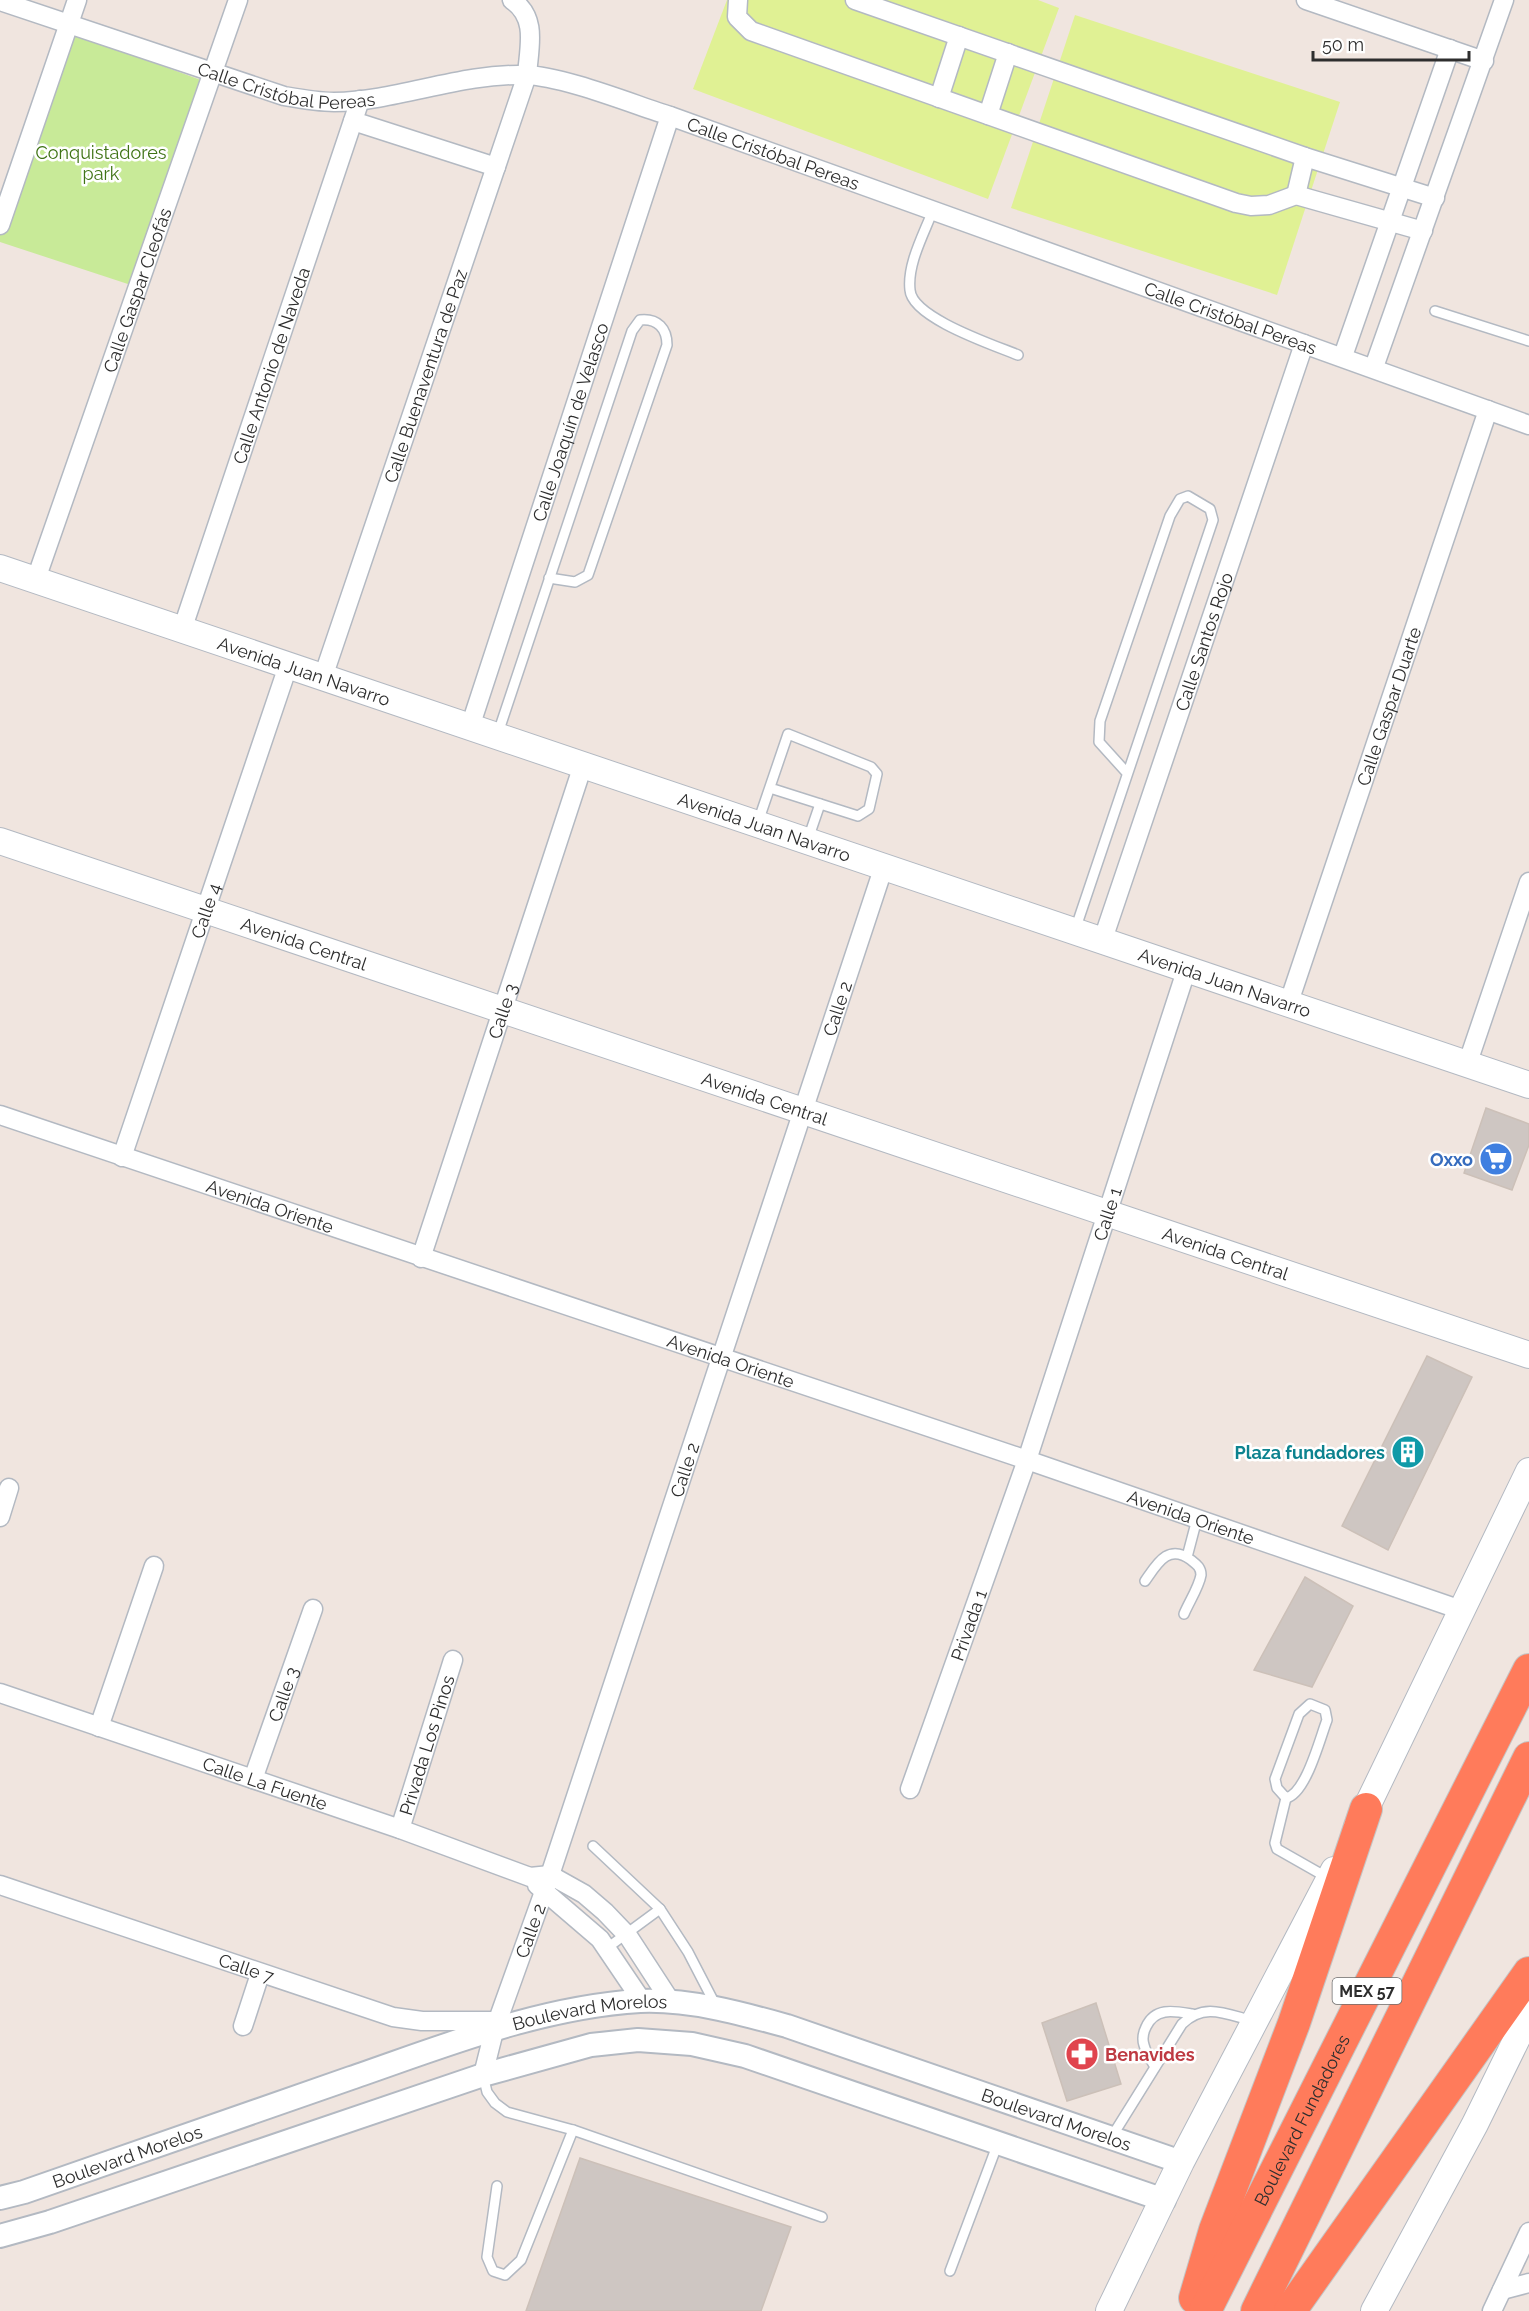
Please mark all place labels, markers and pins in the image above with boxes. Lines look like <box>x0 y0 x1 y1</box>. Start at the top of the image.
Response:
supermarket icon: Oxxo <box>1478 1141 1514 1177</box>
place label: Oxxo <box>1430 1149 1473 1170</box>
building icon: Plaza fundadores <box>1390 1434 1426 1470</box>
place label: Plaza fundadores <box>1235 1442 1385 1463</box>
pharmacy icon: Benavides <box>1064 2036 1100 2072</box>
place label: Benavides <box>1105 2044 1195 2065</box>

